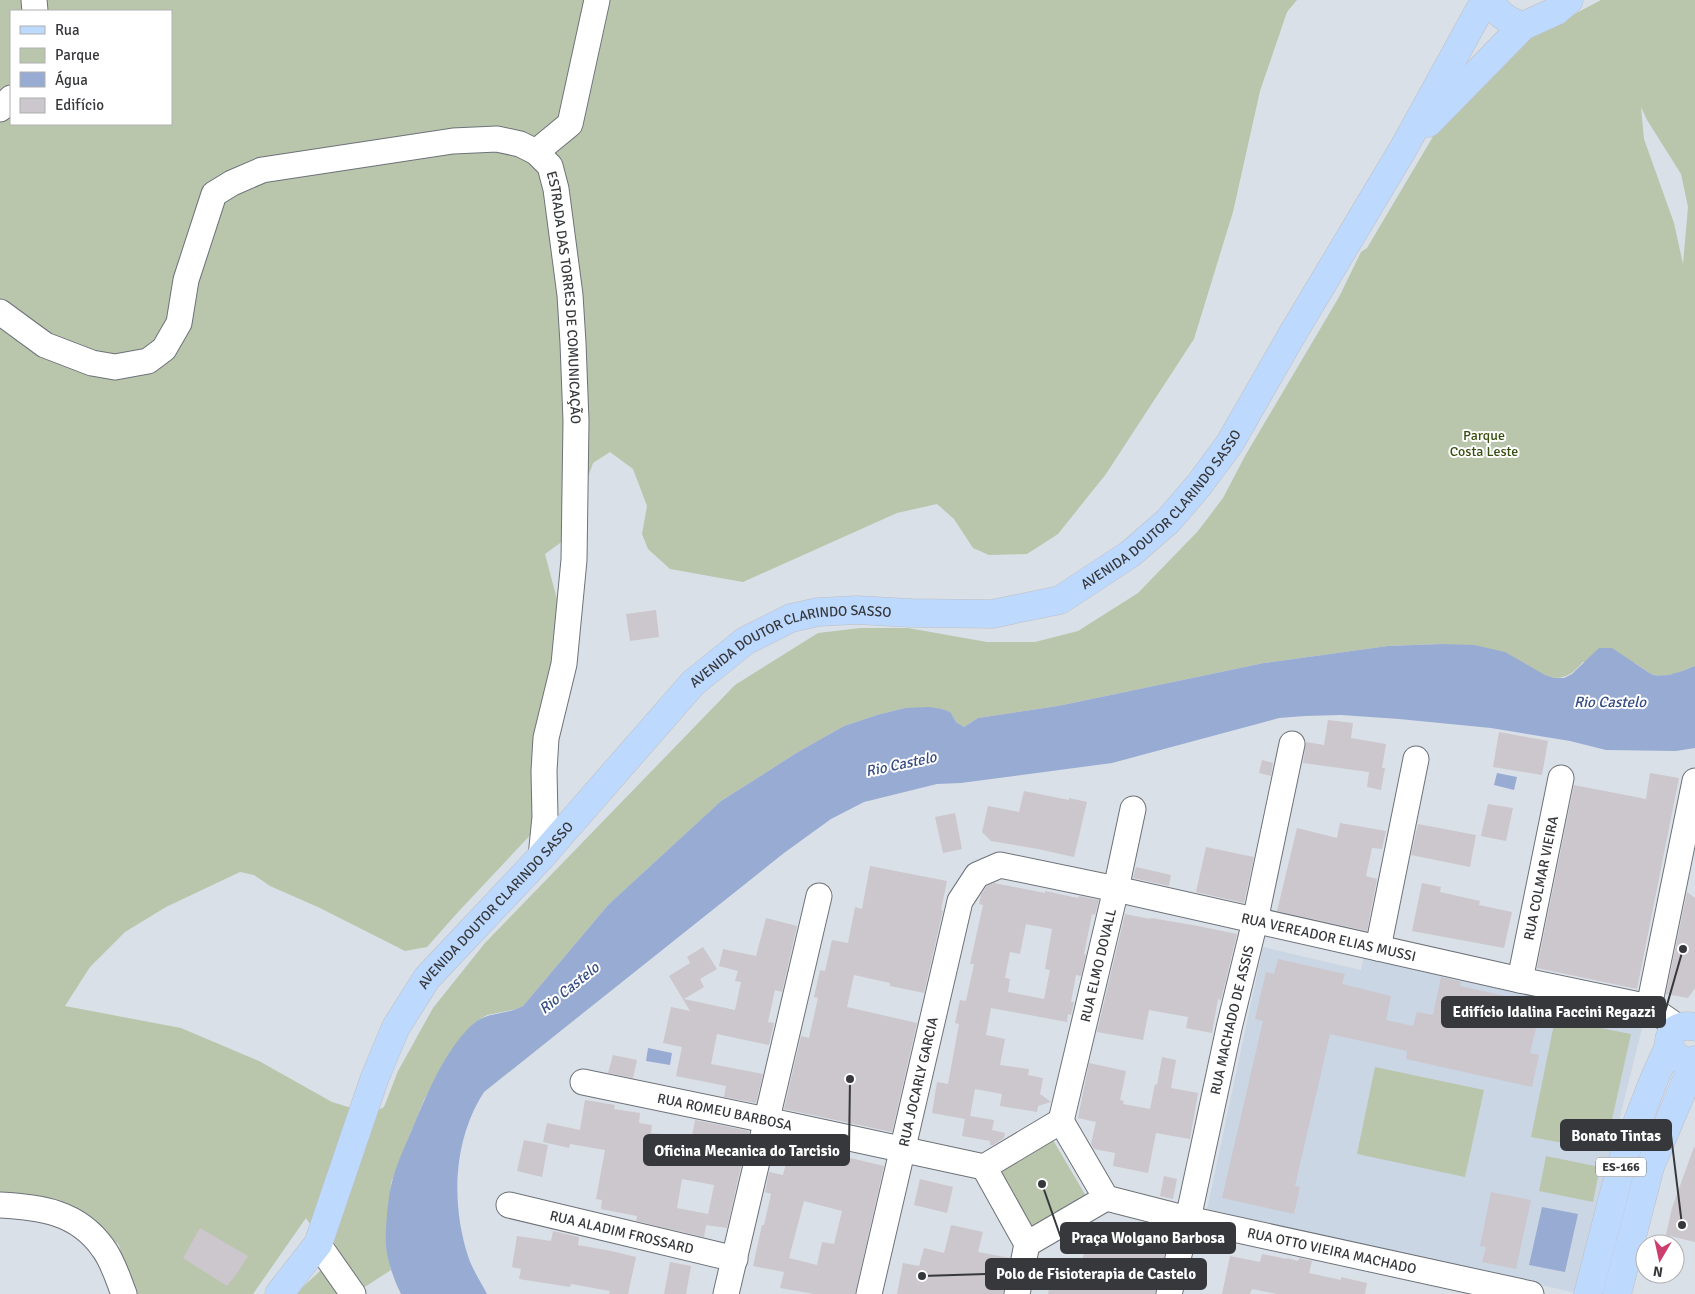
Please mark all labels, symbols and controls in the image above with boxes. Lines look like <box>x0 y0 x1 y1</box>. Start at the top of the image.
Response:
legend <box>10 10 172 125</box>
text: Rua <box>55 21 80 39</box>
text: Parque <box>55 46 100 64</box>
text: Água <box>55 70 88 89</box>
text: Edifício <box>55 96 104 114</box>
street label: ESTRADA DAS TORRES DE COMUNICAÇÃO <box>543 169 585 424</box>
street label: AVENIDA DOUTOR CLARINDO SASSO <box>1077 427 1244 593</box>
park label: Parque Costa Leste <box>1450 427 1518 460</box>
street label: AVENIDA DOUTOR CLARINDO SASSO <box>686 601 892 691</box>
water label: Rio Castelo <box>1574 693 1647 711</box>
water label: Rio Castelo <box>864 747 939 780</box>
street label: RUA COLMAR VIEIRA <box>1520 814 1562 942</box>
street label: AVENIDA DOUTOR CLARINDO SASSO <box>414 818 577 992</box>
street label: RUA ELMO DOVALL <box>1076 907 1120 1024</box>
street label: RUA VEREADOR ELIAS MUSSI <box>1240 909 1418 965</box>
street label: RUA MACHADO DE ASSIS <box>1206 944 1257 1096</box>
water label: Rio Castelo <box>535 958 604 1018</box>
callout: Edifício Idalina Faccini Regazzi <box>1442 997 1665 1027</box>
text: Edifício Idalina Faccini Regazzi <box>1453 1003 1655 1021</box>
street label: RUA JOCARLY GARCIA <box>895 1015 942 1148</box>
street label: RUA ROMEU BARBOSA <box>656 1089 794 1134</box>
callout: Bonato Tintas <box>1561 1120 1671 1150</box>
text: Bonato Tintas <box>1571 1127 1661 1145</box>
callout: Oficina Mecanica do Tarcisio <box>644 1135 849 1165</box>
text: Oficina Mecanica do Tarcisio <box>654 1142 840 1160</box>
road number: ES-166 <box>1596 1158 1646 1176</box>
street label: RUA ALADIM FROSSARD <box>548 1207 695 1257</box>
callout: Praça Wolgano Barbosa <box>1061 1223 1235 1253</box>
street label: RUA OTTO VIEIRA MACHADO <box>1246 1224 1418 1277</box>
text: Praça Wolgano Barbosa <box>1071 1229 1225 1247</box>
north arrow <box>1635 1234 1685 1284</box>
callout: Polo de Fisioterapia de Castelo <box>986 1259 1206 1289</box>
text: N <box>1652 1262 1664 1281</box>
text: Polo de Fisioterapia de Castelo <box>996 1265 1196 1283</box>

